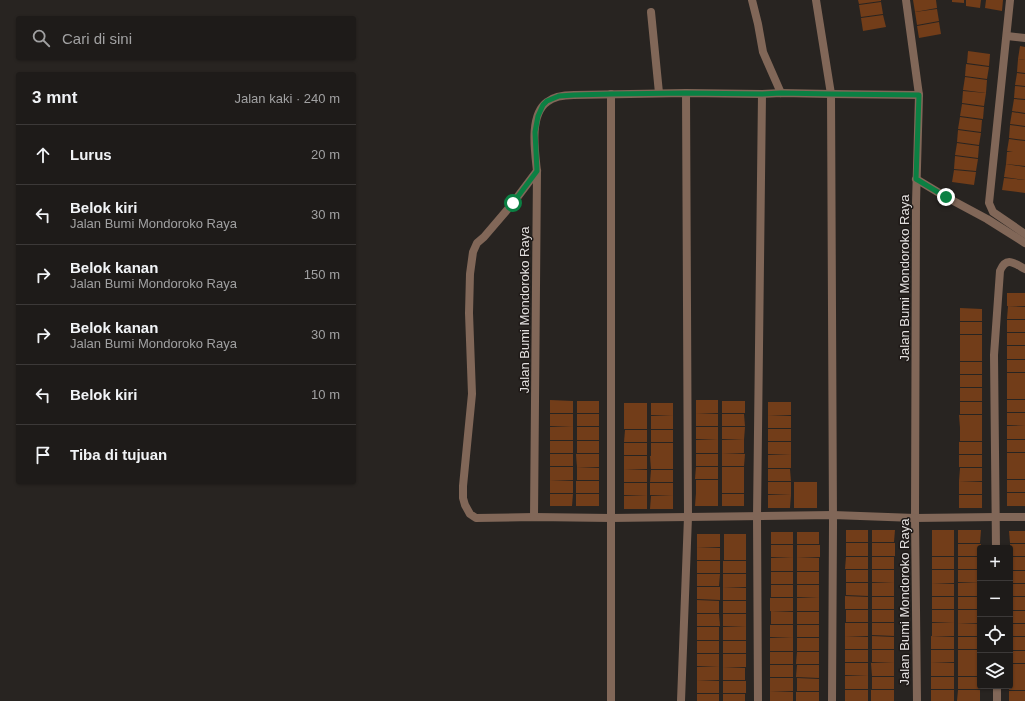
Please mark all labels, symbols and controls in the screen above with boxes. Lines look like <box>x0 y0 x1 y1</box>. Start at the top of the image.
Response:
search box <box>16 16 356 60</box>
icon: search <box>30 27 52 49</box>
text: Cari di sini <box>62 30 132 47</box>
text: 3 mnt <box>32 88 77 107</box>
text: Jalan kaki · 240 m <box>235 91 340 106</box>
icon: ahead <box>32 144 54 166</box>
text: Lurus <box>70 146 112 163</box>
text: 20 m <box>311 147 340 162</box>
route end <box>937 188 955 206</box>
route start <box>504 194 522 212</box>
street label: Jalan Bumi Mondoroko Raya <box>897 194 912 361</box>
text: Belok kiri <box>70 199 138 216</box>
icon: left <box>32 204 54 226</box>
text: 30 m <box>311 207 340 222</box>
text: Jalan Bumi Mondoroko Raya <box>70 216 237 231</box>
street label: Jalan Bumi Mondoroko Raya <box>517 226 532 393</box>
text: Belok kanan <box>70 259 158 276</box>
icon: right <box>32 264 54 286</box>
text: 150 m <box>304 267 340 282</box>
text: Jalan Bumi Mondoroko Raya <box>70 276 237 291</box>
text: Belok kanan <box>70 319 158 336</box>
icon: right <box>32 324 54 346</box>
text: 30 m <box>311 327 340 342</box>
text: Jalan Bumi Mondoroko Raya <box>70 336 237 351</box>
icon: left <box>32 384 54 406</box>
text: Belok kiri <box>70 386 138 403</box>
text: 10 m <box>311 387 340 402</box>
icon: arrive <box>32 444 54 466</box>
text: Tiba di tujuan <box>70 446 167 463</box>
street label: Jalan Bumi Mondoroko Raya <box>897 518 912 685</box>
map controls <box>977 545 1013 689</box>
button: + <box>977 545 1013 581</box>
button: − <box>977 581 1013 617</box>
button: locate <box>977 617 1013 653</box>
button: layers <box>977 653 1013 689</box>

